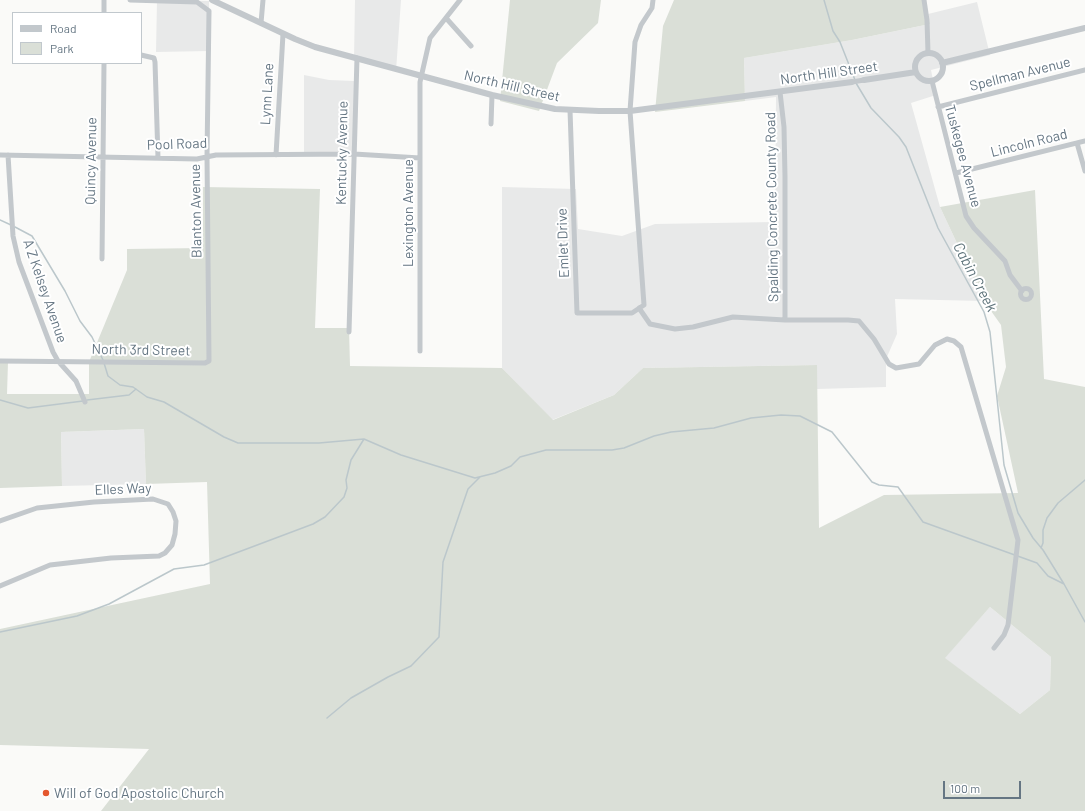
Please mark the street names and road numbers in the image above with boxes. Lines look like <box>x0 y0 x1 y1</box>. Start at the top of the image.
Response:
street label: Spellman Avenue <box>968 53 1072 95</box>
street label: North Hill Street <box>779 58 879 88</box>
street label: Lynn Lane <box>257 63 277 125</box>
street label: North Hill Street <box>462 67 562 105</box>
street label: Kentucky Avenue <box>333 101 351 205</box>
street label: Tuskegee Avenue <box>941 103 985 209</box>
street label: Spalding Concrete County Road <box>762 112 782 302</box>
street label: Quincy Avenue <box>82 117 100 205</box>
street label: Lincoln Road <box>989 125 1069 161</box>
street label: Pool Road <box>147 135 207 153</box>
street label: Lexington Avenue <box>400 159 416 267</box>
street label: Blanton Avenue <box>187 164 205 258</box>
street label: Emlet Drive <box>553 208 573 278</box>
street label: A Z Kelsey Avenue <box>19 237 71 345</box>
street label: North 3rd Street <box>91 341 191 359</box>
street label: Elles Way <box>94 480 152 498</box>

